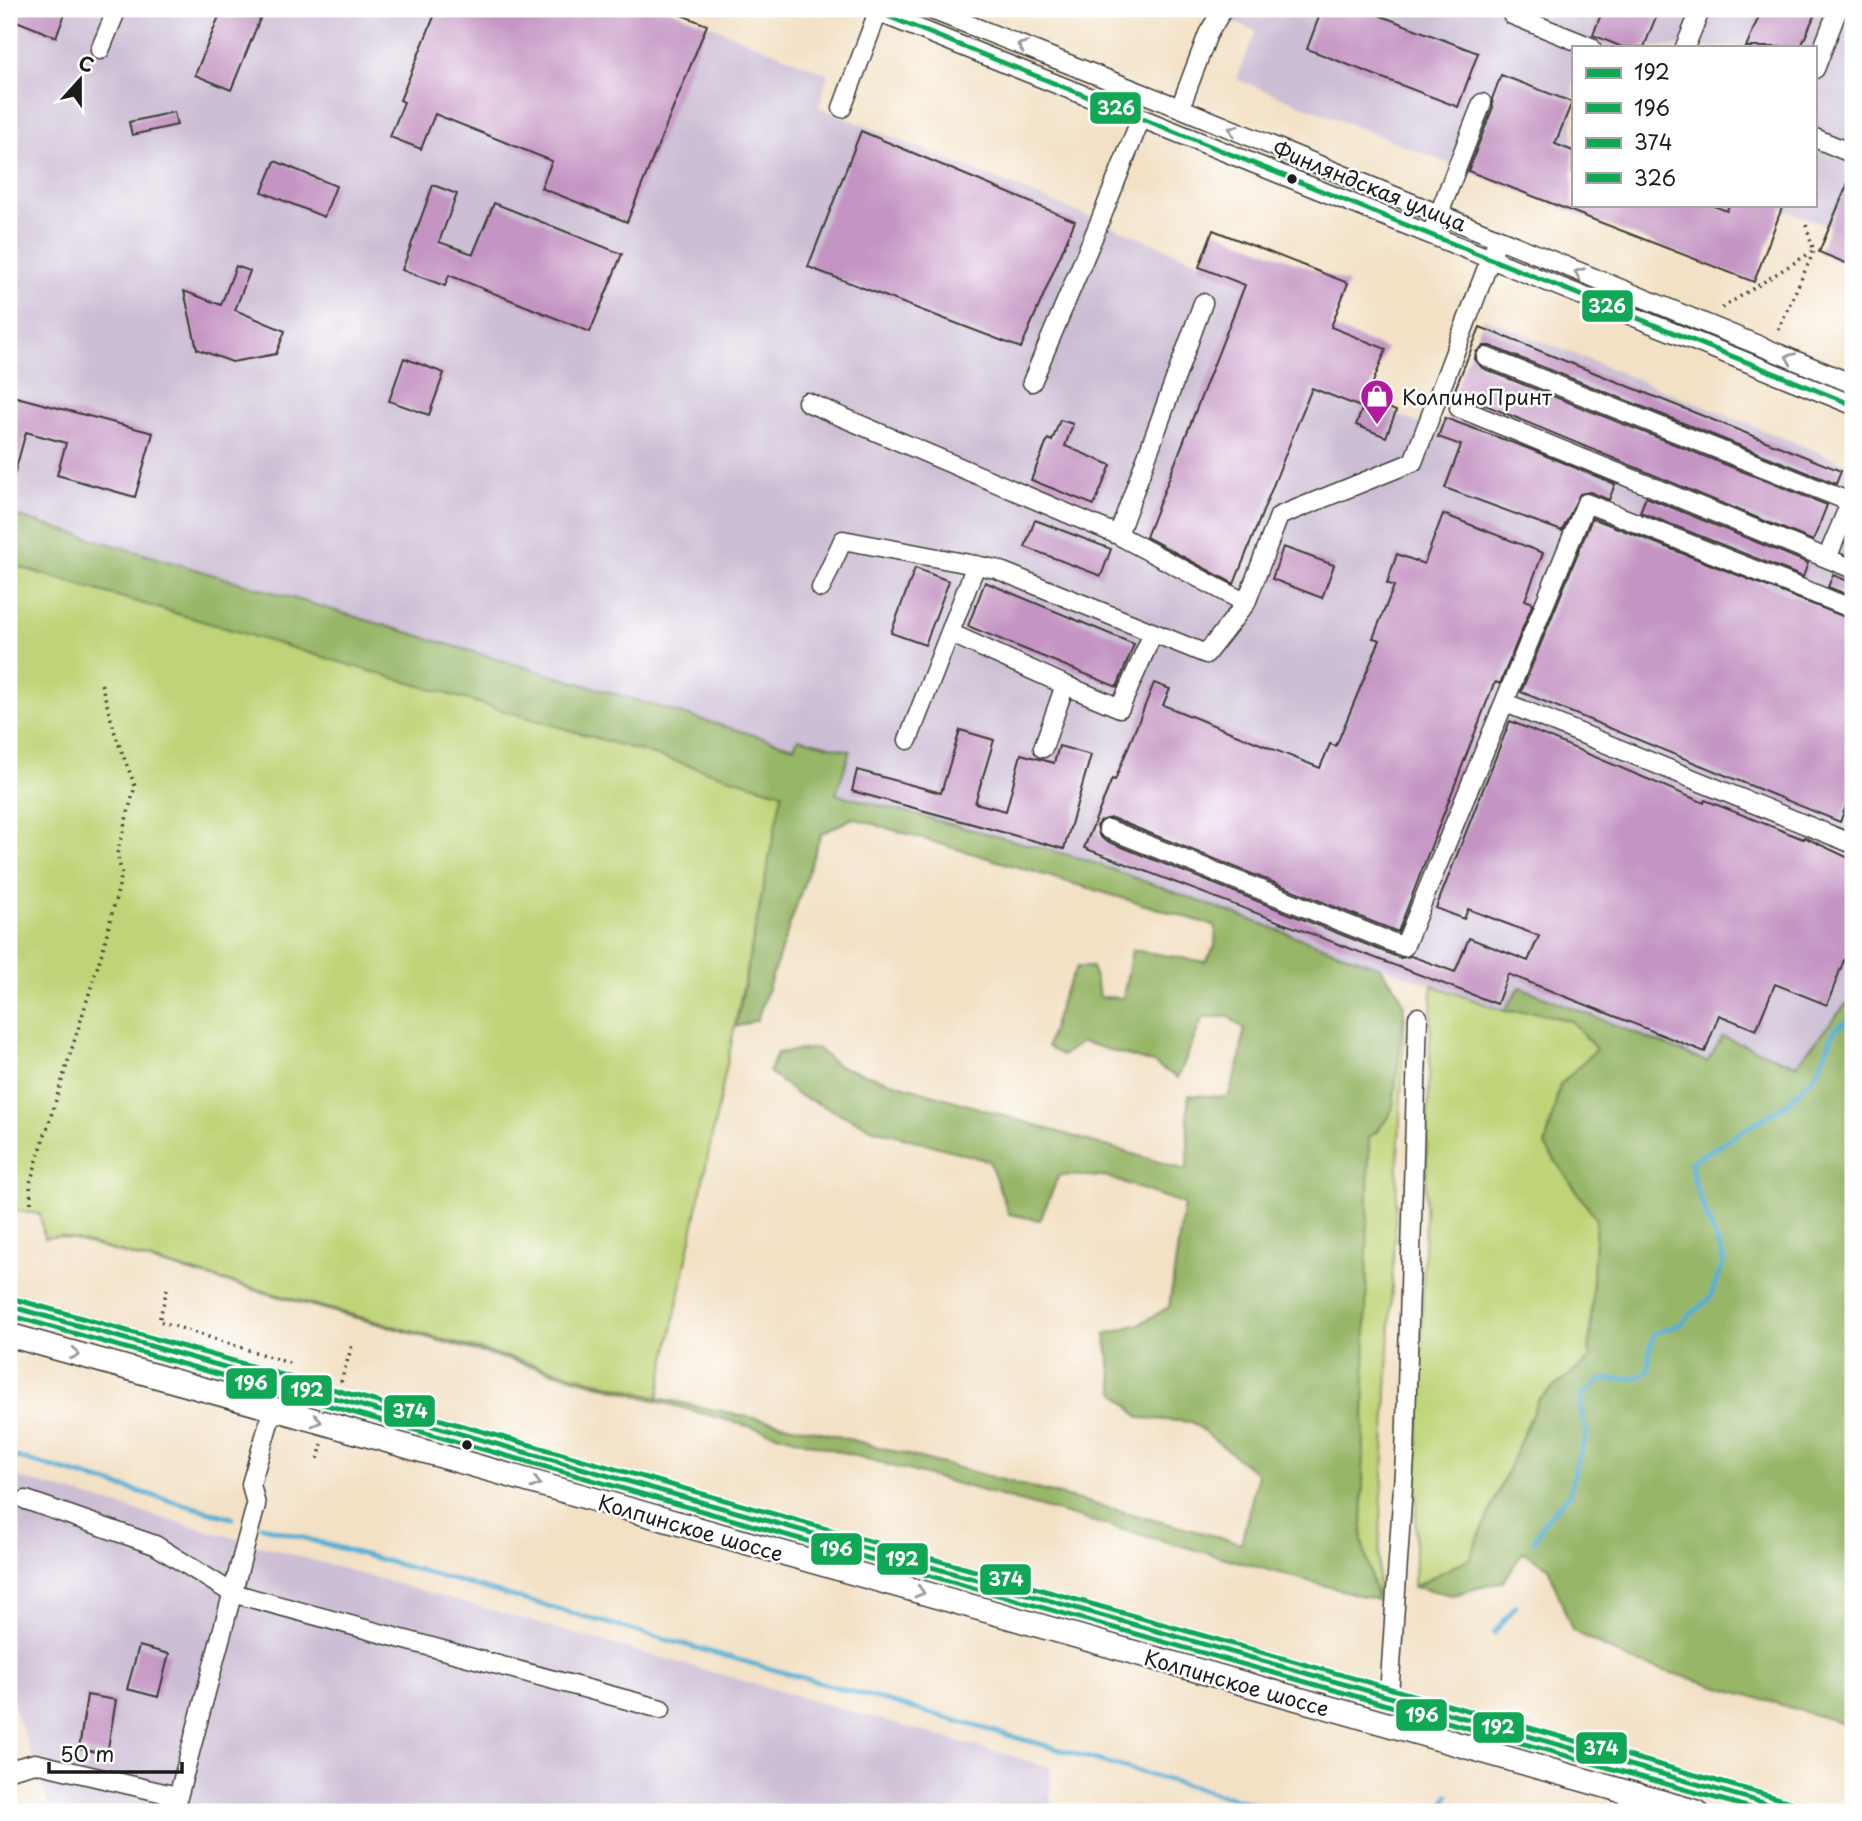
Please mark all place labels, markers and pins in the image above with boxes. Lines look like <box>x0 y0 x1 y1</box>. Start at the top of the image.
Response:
unlabelled marker <box>1285 172 1299 186</box>
shop icon: КолпиноПринт <box>1358 377 1396 426</box>
place label: КолпиноПринт <box>1402 380 1553 412</box>
unlabelled marker <box>460 1438 474 1452</box>

